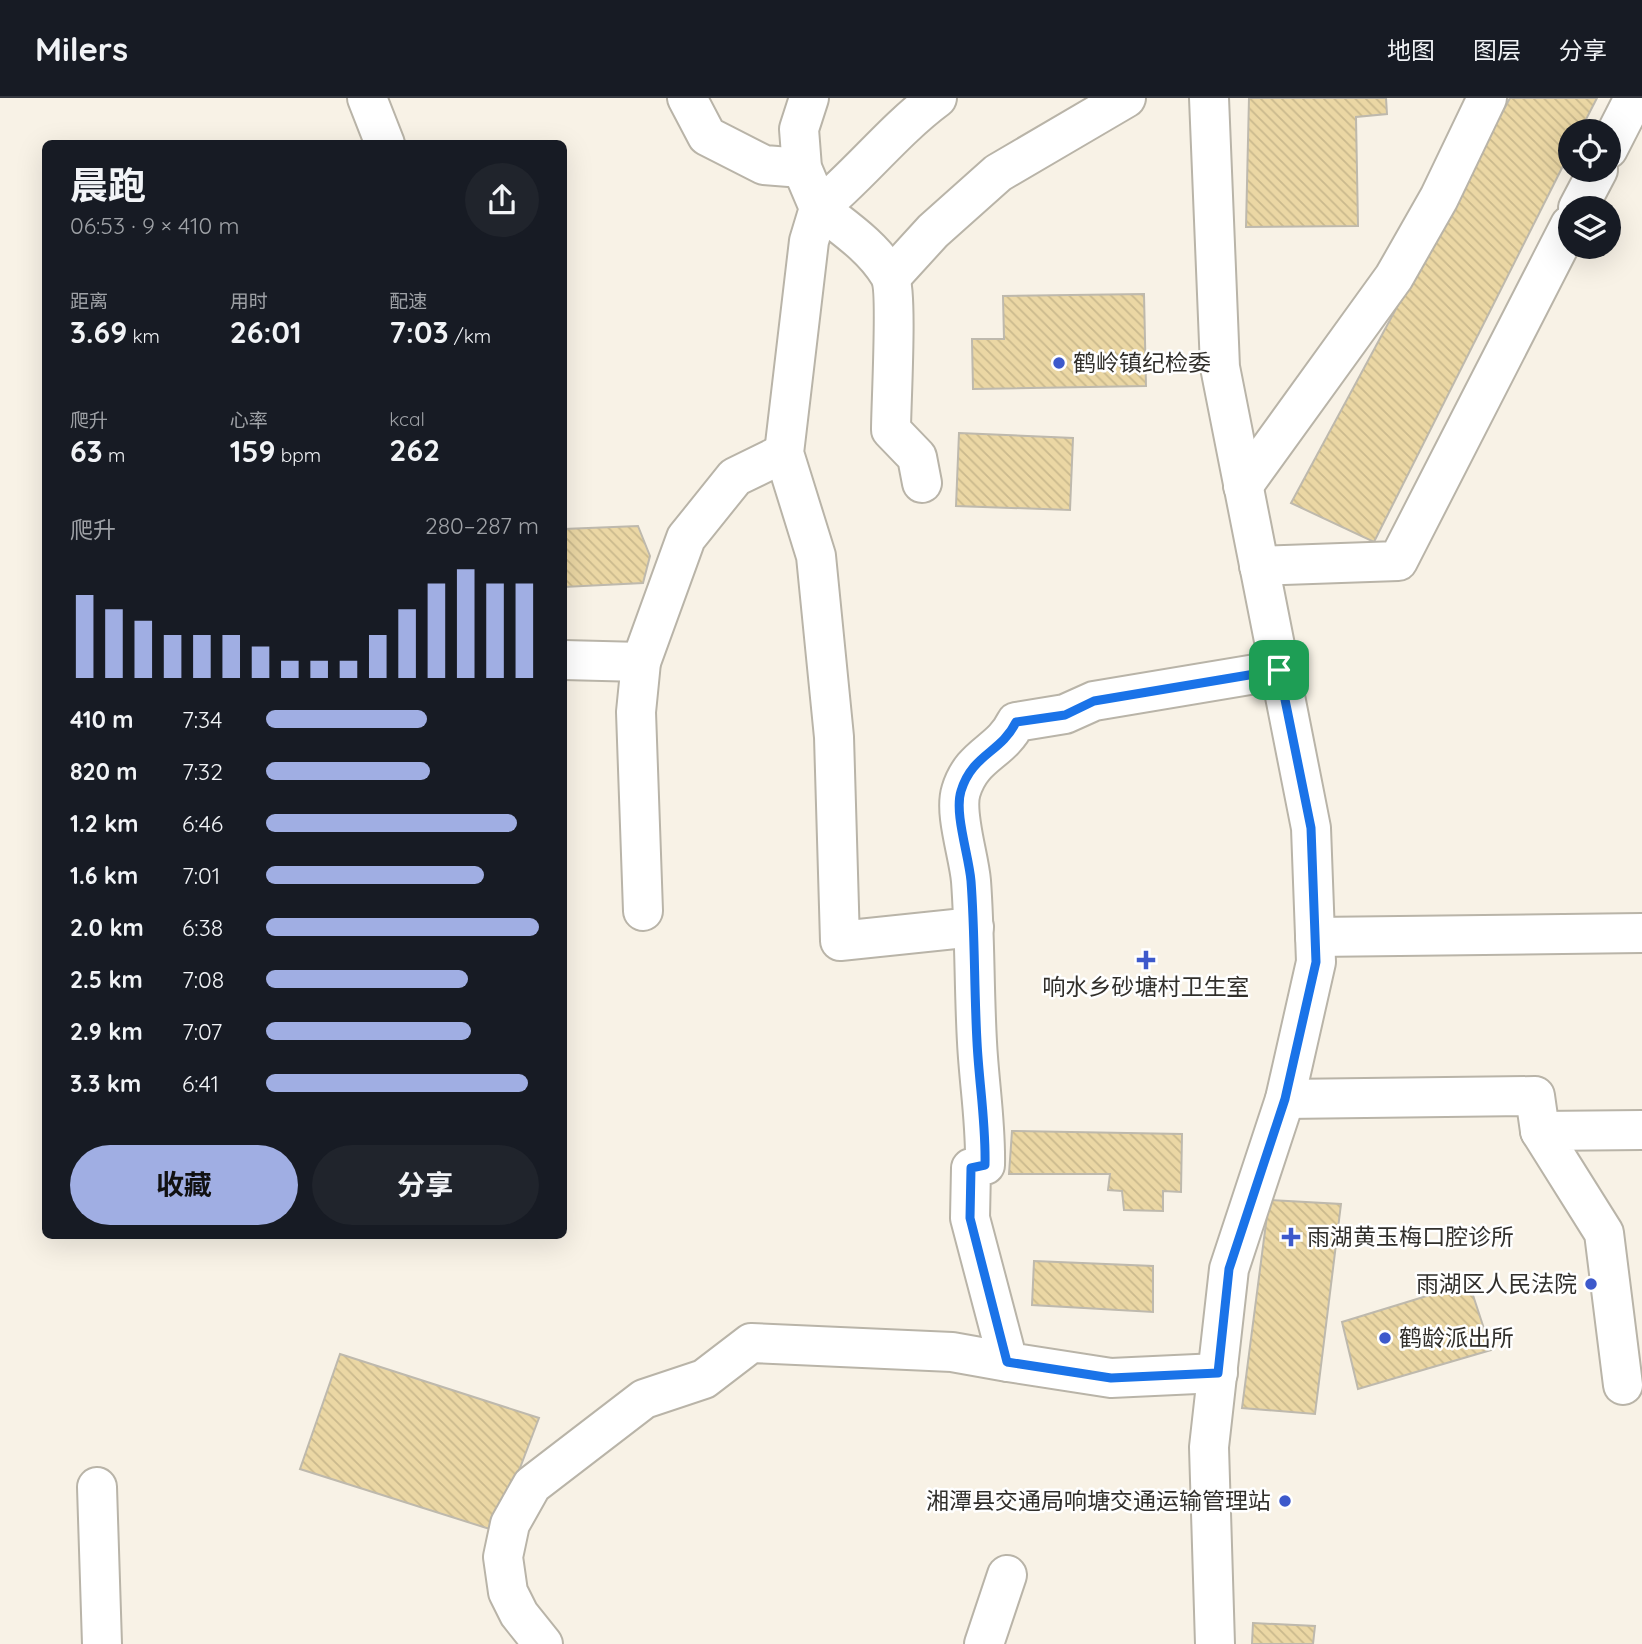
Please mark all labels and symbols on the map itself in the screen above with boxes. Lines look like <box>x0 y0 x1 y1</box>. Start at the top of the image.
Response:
place label: 鹤岭镇纪检委 <box>1073 348 1211 377</box>
marker: 鹤岭镇纪检委 <box>1051 355 1067 371</box>
pin <box>1249 640 1309 700</box>
marker: 响水乡砂塘村卫生室 <box>1136 950 1156 970</box>
place label: 响水乡砂塘村卫生室 <box>1043 972 1250 1001</box>
place label: 雨湖黄玉梅口腔诊所 <box>1307 1222 1514 1251</box>
marker: 雨湖黄玉梅口腔诊所 <box>1281 1227 1301 1247</box>
place label: 雨湖区人民法院 <box>1416 1269 1577 1298</box>
marker: 雨湖区人民法院 <box>1583 1276 1599 1292</box>
place label: 鹤龄派出所 <box>1399 1323 1514 1352</box>
marker: 鹤龄派出所 <box>1377 1330 1393 1346</box>
place label: 湘潭县交通局响塘交通运输管理站 <box>926 1486 1271 1515</box>
marker: 湘潭县交通局响塘交通运输管理站 <box>1277 1493 1293 1509</box>

